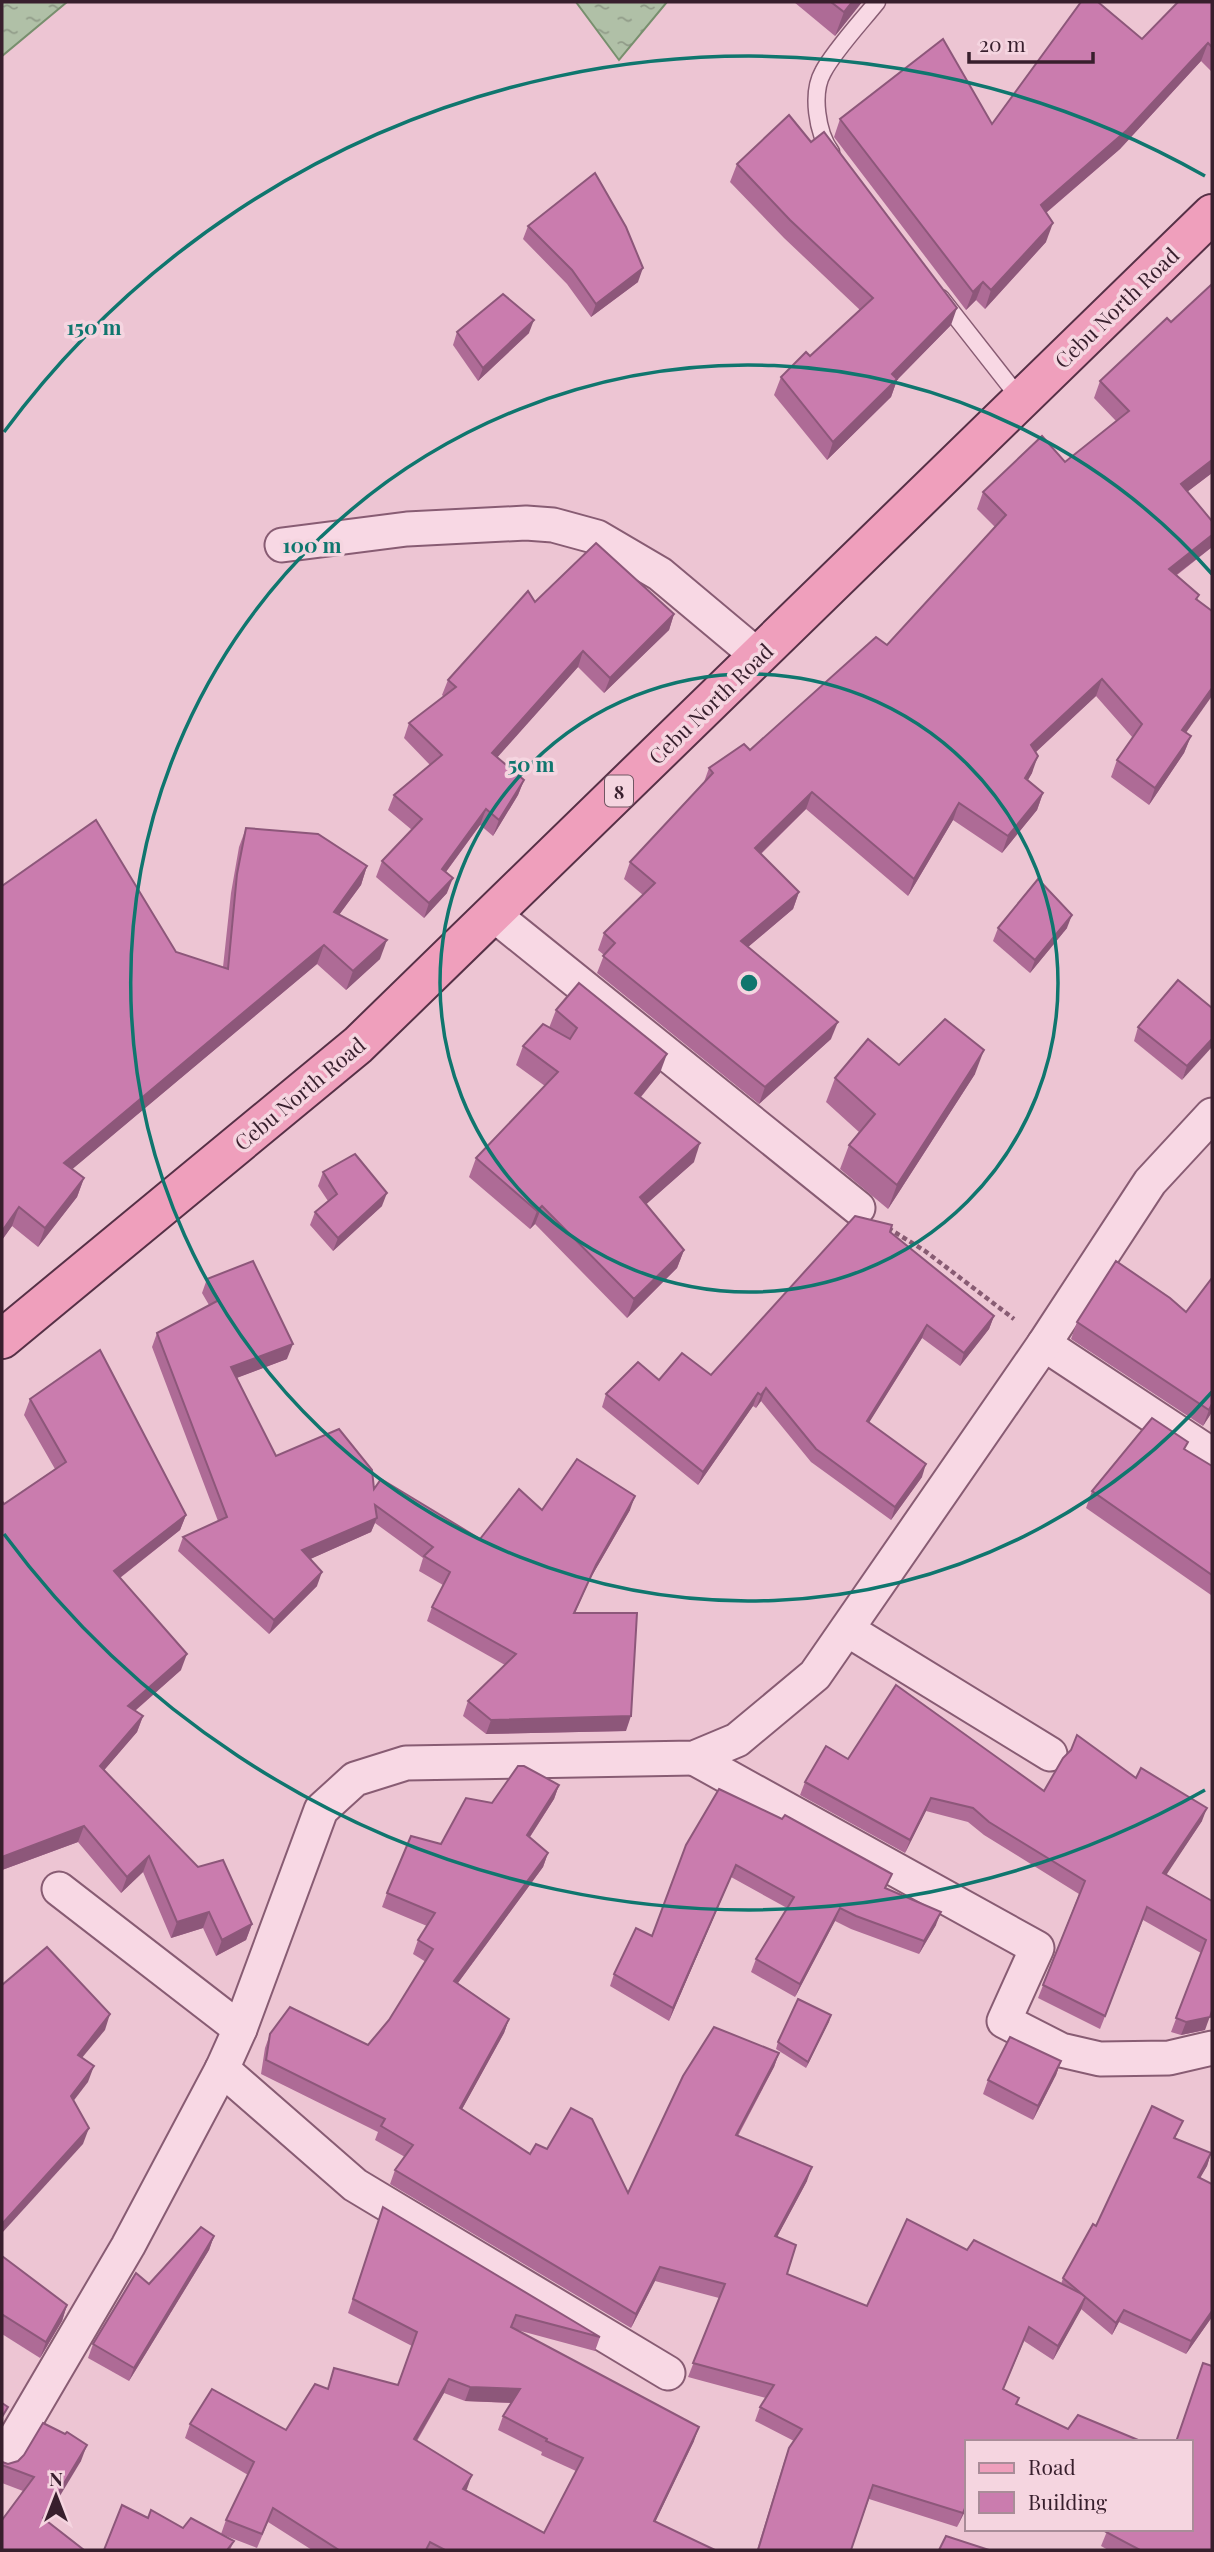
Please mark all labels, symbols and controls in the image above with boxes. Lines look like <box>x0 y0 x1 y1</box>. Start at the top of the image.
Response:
scale bar <box>969 21 1093 65</box>
text: 20 m <box>979 29 1026 57</box>
street label: Cebu North Road <box>1048 241 1184 373</box>
text: 150 m <box>67 312 121 340</box>
text: 100 m <box>282 530 342 558</box>
street label: Cebu North Road <box>642 637 778 769</box>
text: 50 m <box>507 749 555 777</box>
road number: 8 <box>605 776 633 806</box>
centre of rings <box>737 971 761 995</box>
street label: Cebu North Road <box>228 1030 370 1156</box>
legend <box>965 2440 1193 2531</box>
text: Road <box>1028 2452 1076 2480</box>
north arrow <box>21 2461 91 2531</box>
text: N <box>49 2465 63 2491</box>
text: Building <box>1028 2487 1107 2515</box>

